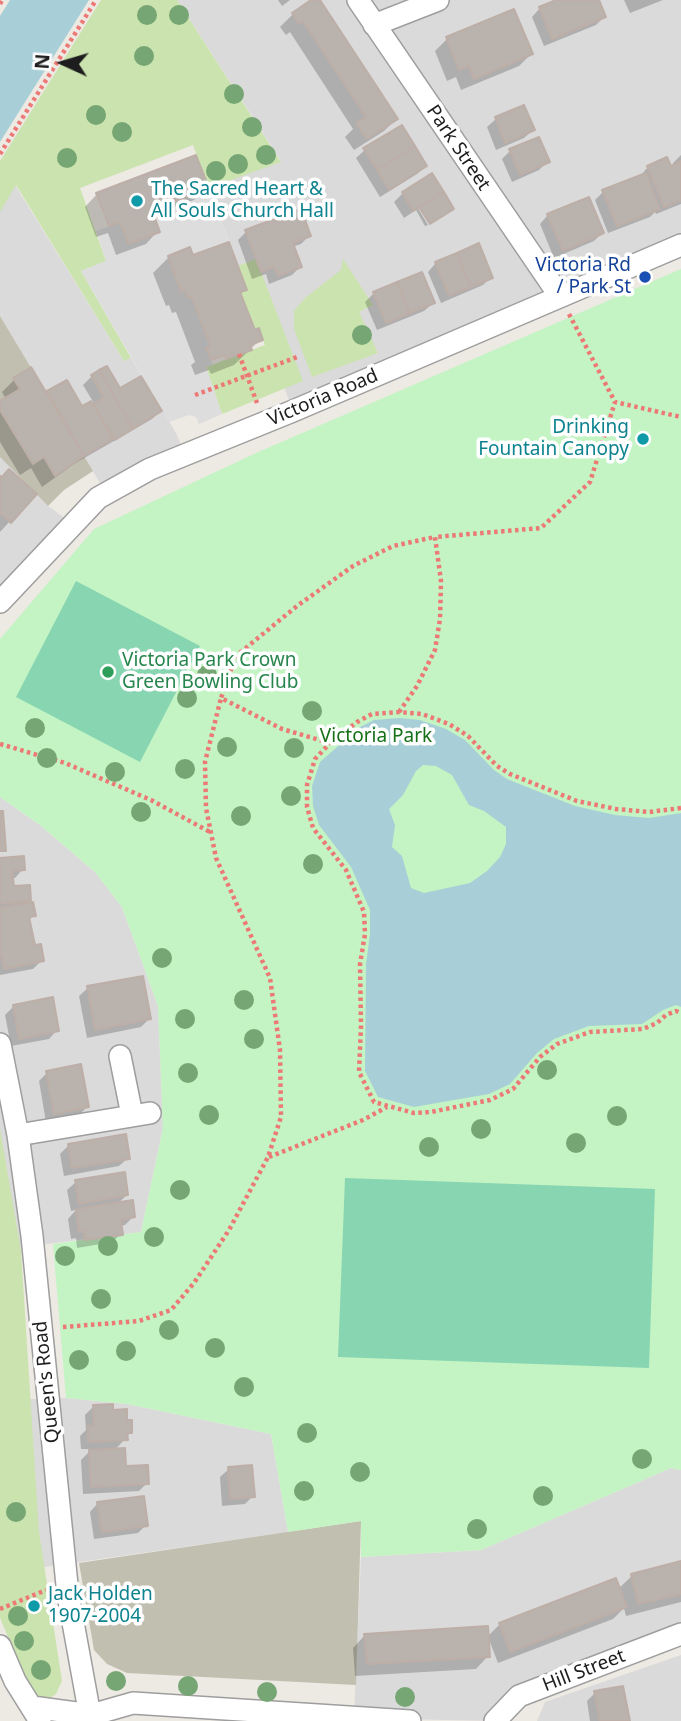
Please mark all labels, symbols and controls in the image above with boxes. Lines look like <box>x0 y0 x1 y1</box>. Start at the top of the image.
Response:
north arrow <box>28 28 98 98</box>
text: N <box>29 53 56 70</box>
street label: Park Street <box>421 101 495 195</box>
place label: The Sacred Heart & All Souls Church Hall <box>151 179 334 223</box>
marker: The Sacred Heart & All Souls Church Hall <box>129 193 145 209</box>
place label: Victoria Rd / Park St <box>535 255 631 299</box>
marker: Victoria Rd / Park St <box>637 269 653 285</box>
street label: Victoria Road <box>264 364 382 432</box>
place label: Drinking Fountain Canopy <box>478 417 629 461</box>
marker: Drinking Fountain Canopy <box>635 431 651 447</box>
place label: Victoria Park Crown Green Bowling Club <box>122 650 298 694</box>
marker: Victoria Park Crown Green Bowling Club <box>100 664 116 680</box>
park label: Victoria Park <box>320 726 432 748</box>
street label: Queen's Road <box>29 1320 65 1444</box>
place label: Jack Holden 1907-2004 <box>48 1584 153 1628</box>
marker: Jack Holden 1907-2004 <box>26 1598 42 1614</box>
street label: Hill Street <box>539 1645 629 1697</box>

